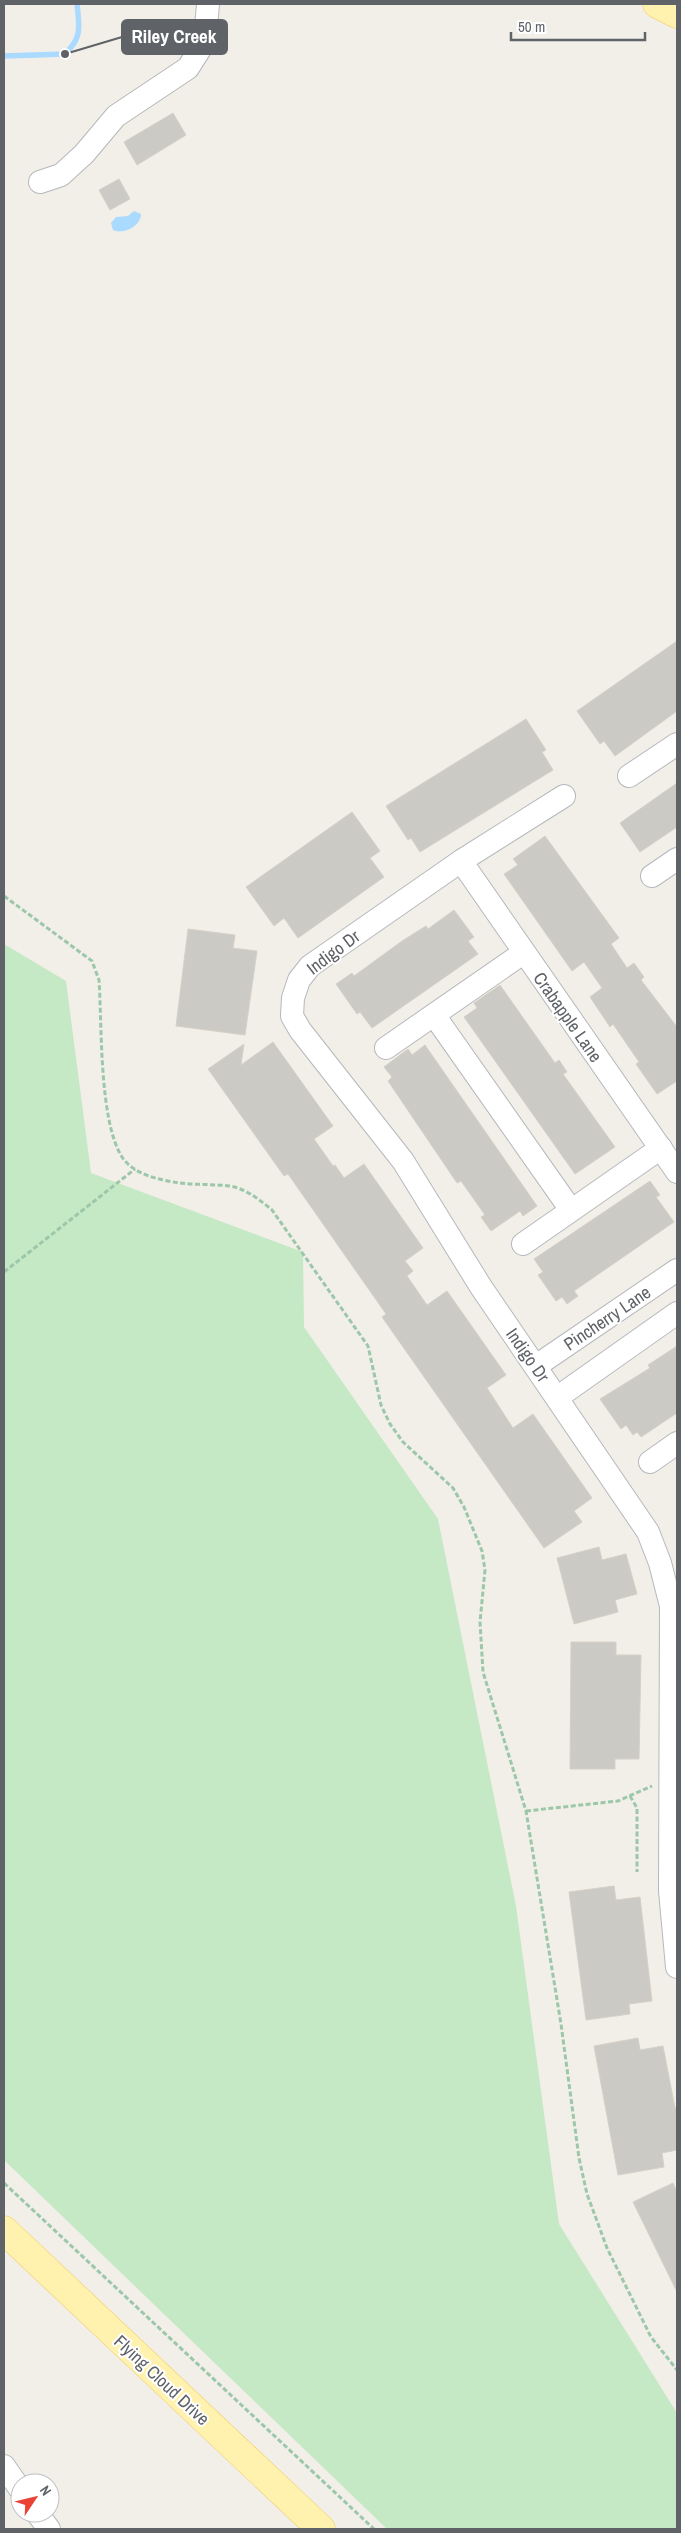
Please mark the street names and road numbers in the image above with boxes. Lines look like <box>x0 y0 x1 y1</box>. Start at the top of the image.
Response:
street label: Indigo Dr <box>301 924 365 980</box>
street label: Crabapple Lane <box>528 967 608 1067</box>
street label: Pincherry Lane <box>559 1280 655 1356</box>
street label: Indigo Dr <box>500 1323 556 1387</box>
street label: Flying Cloud Drive <box>109 2329 215 2431</box>

